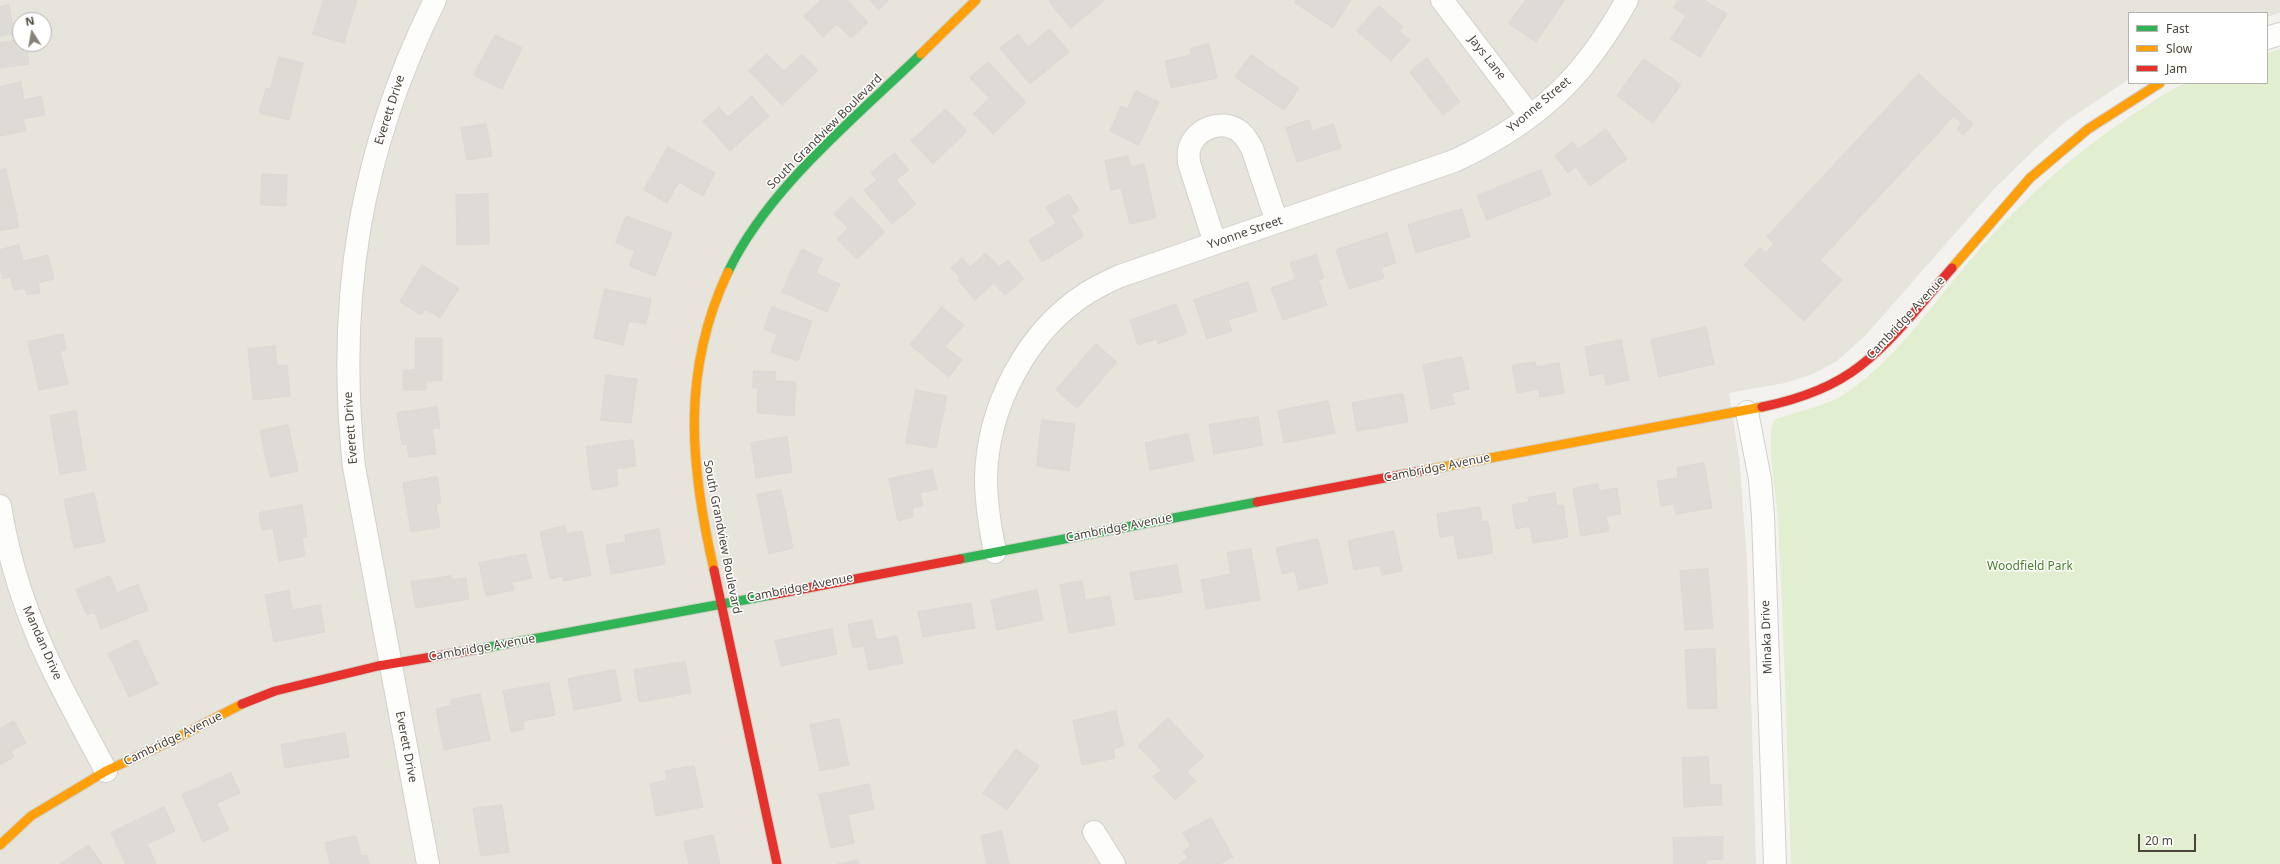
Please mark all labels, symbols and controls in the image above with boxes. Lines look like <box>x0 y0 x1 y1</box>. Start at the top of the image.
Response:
north arrow <box>12 12 52 52</box>
text: N <box>24 12 36 29</box>
legend <box>2128 12 2268 84</box>
text: Fast <box>2166 20 2189 37</box>
street label: Jays Lane <box>1465 33 1509 83</box>
text: Slow <box>2166 40 2192 57</box>
text: Jam <box>2166 60 2187 77</box>
street label: South Grandview Boulevard <box>765 72 885 192</box>
street label: Everett Drive <box>372 73 408 147</box>
street label: Yvonne Street <box>1504 74 1574 136</box>
street label: Yvonne Street <box>1206 213 1284 253</box>
street label: Cambridge Avenue <box>1864 274 1948 362</box>
street label: Everett Drive <box>341 391 361 465</box>
street label: Cambridge Avenue <box>1383 451 1491 485</box>
street label: South Grandview Boulevard <box>700 459 744 615</box>
street label: Cambridge Avenue <box>1065 511 1173 545</box>
park label: Woodfield Park <box>1987 560 2073 574</box>
street label: Cambridge Avenue <box>746 571 854 605</box>
street label: Minaka Drive <box>1759 600 1775 674</box>
street label: Mandan Drive <box>19 604 65 682</box>
street label: Cambridge Avenue <box>428 632 536 664</box>
street label: Cambridge Avenue <box>121 709 225 769</box>
street label: Everett Drive <box>392 710 420 784</box>
scale bar <box>2140 826 2198 852</box>
text: 20 m <box>2145 832 2173 849</box>

